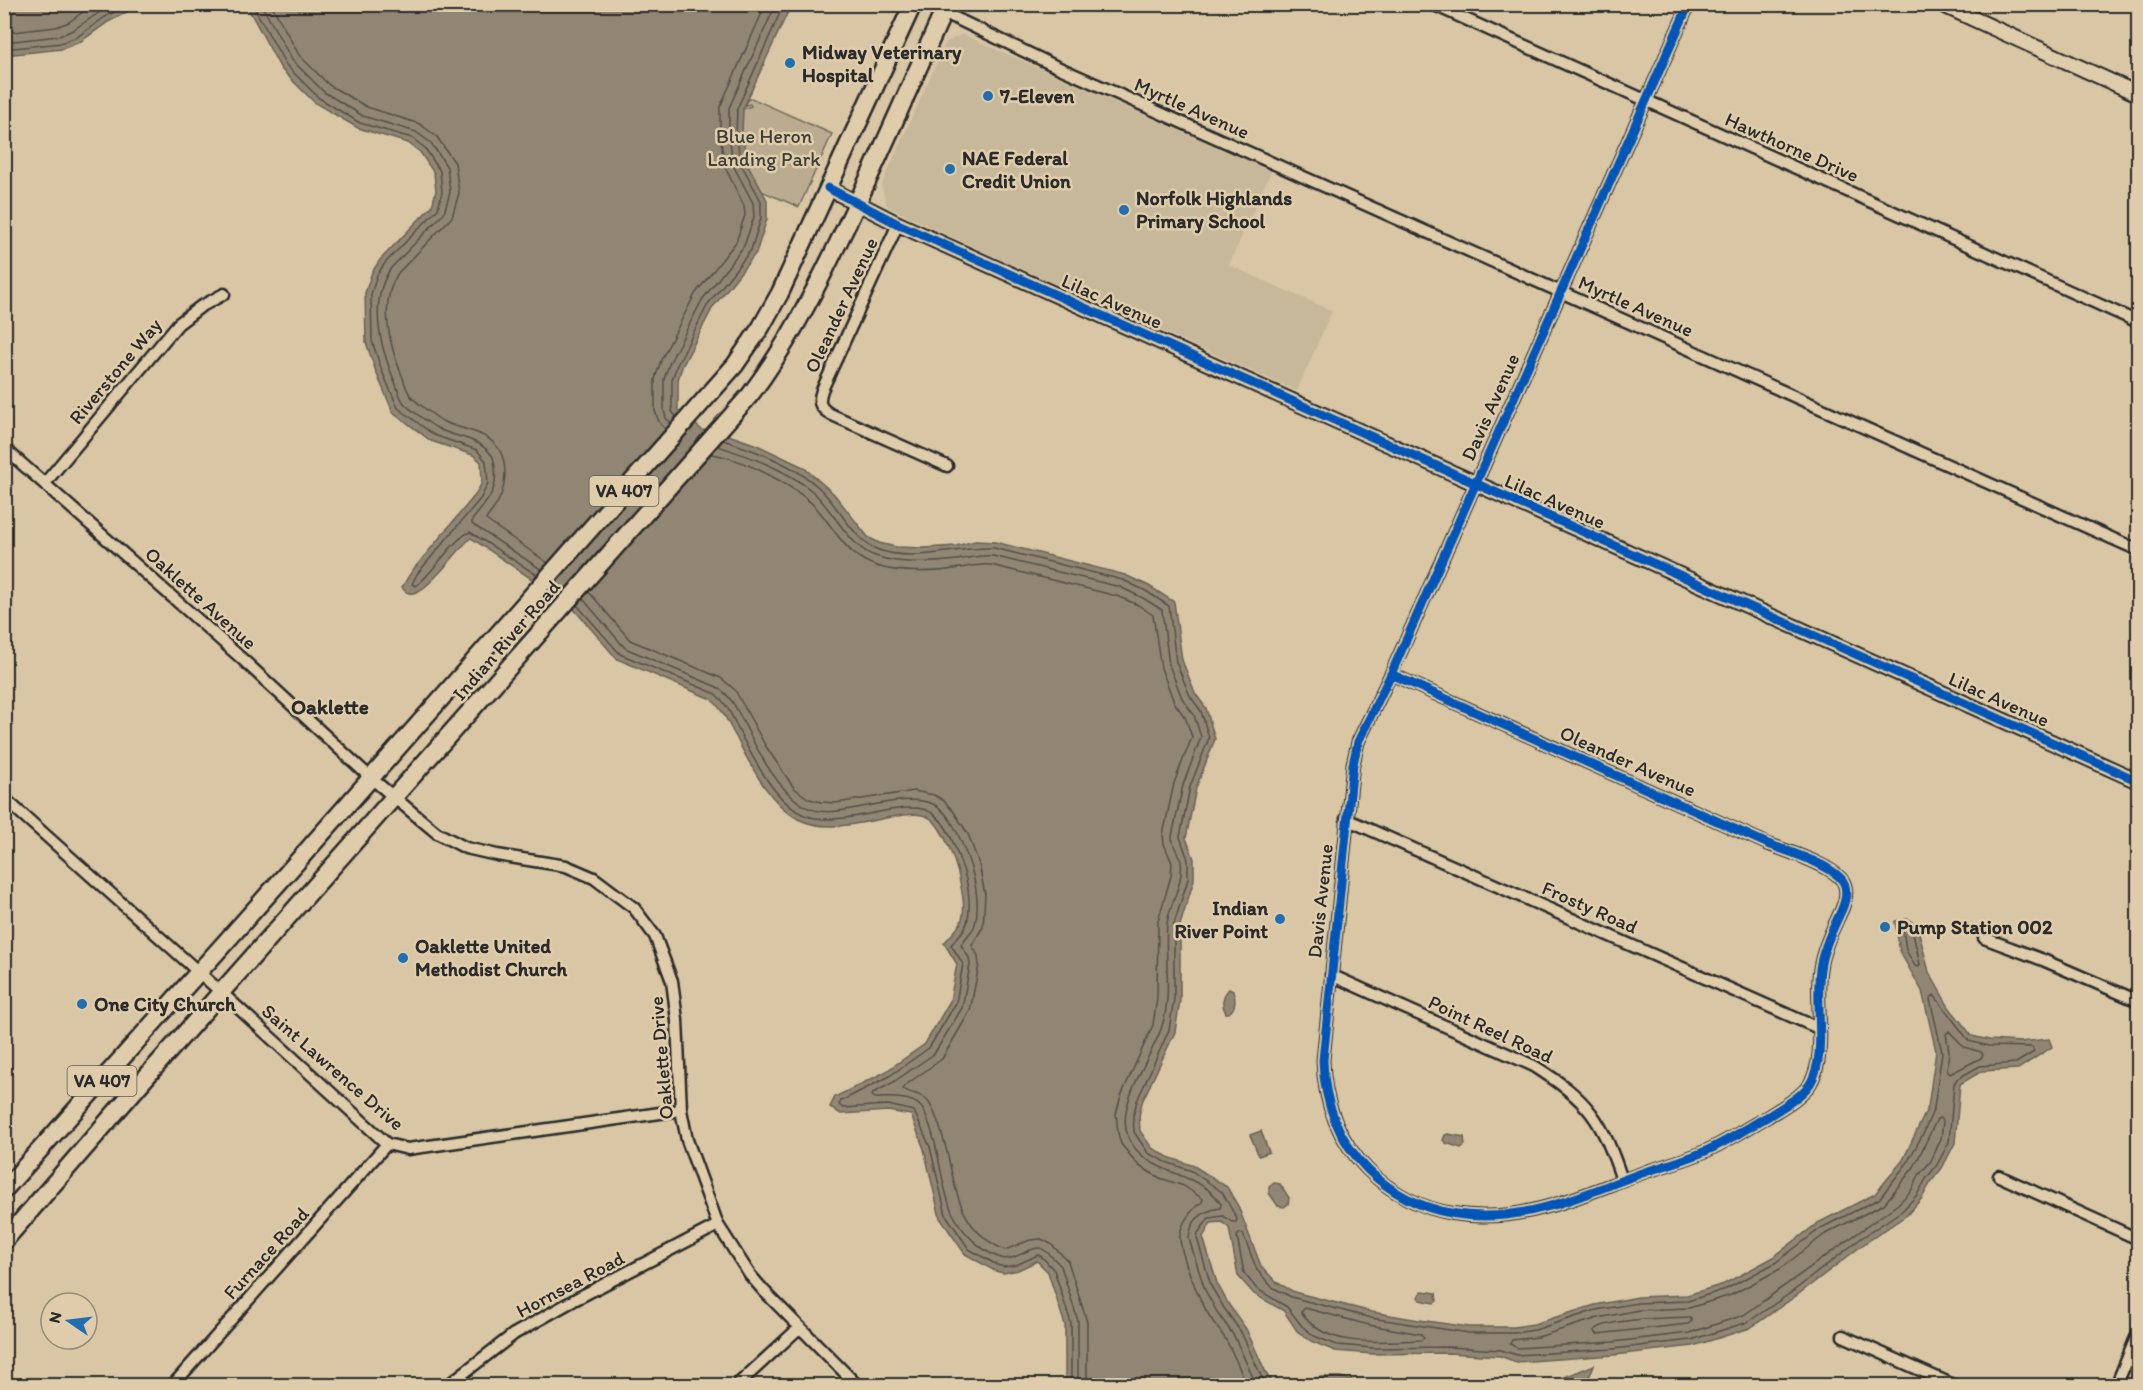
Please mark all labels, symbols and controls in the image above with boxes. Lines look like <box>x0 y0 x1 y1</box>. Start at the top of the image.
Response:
place label: Midway Veterinary Hospital <box>802 40 962 88</box>
marker: Midway Veterinary Hospital <box>783 56 797 70</box>
street label: Myrtle Avenue <box>1131 72 1253 144</box>
place label: 7-Eleven <box>999 84 1075 108</box>
marker: 7-Eleven <box>981 89 995 103</box>
street label: Hawthorne Drive <box>1721 107 1863 187</box>
park label: Blue Heron Landing Park <box>707 124 821 171</box>
place label: NAE Federal Credit Union <box>962 146 1071 193</box>
marker: NAE Federal Credit Union <box>943 162 957 176</box>
place label: Norfolk Highlands Primary School <box>1136 186 1292 234</box>
marker: Norfolk Highlands Primary School <box>1117 203 1131 217</box>
street label: Oleander Avenue <box>799 233 883 377</box>
street label: Lilac Avenue <box>1058 268 1166 334</box>
street label: Myrtle Avenue <box>1575 270 1697 342</box>
street label: Riverstone Way <box>64 313 167 429</box>
street label: Davis Avenue <box>1456 350 1524 464</box>
street label: Lilac Avenue <box>1501 468 1609 534</box>
road number: VA 407 <box>590 476 658 506</box>
street label: Oaklette Avenue <box>140 542 262 654</box>
street label: Indian River Road <box>447 575 565 705</box>
street label: Lilac Avenue <box>1945 666 2053 732</box>
district label: Oaklette <box>291 694 369 719</box>
street label: Oleander Avenue <box>1556 720 1700 802</box>
street label: Davis Avenue <box>1302 843 1338 959</box>
street label: Frosty Road <box>1539 875 1642 939</box>
place label: Indian River Point <box>1174 896 1269 943</box>
marker: Indian River Point <box>1273 912 1287 926</box>
place label: Pump Station 002 <box>1897 915 2053 940</box>
marker: Pump Station 002 <box>1878 920 1892 934</box>
place label: Oaklette United Methodist Church <box>415 934 568 981</box>
marker: Oaklette United Methodist Church <box>396 951 410 965</box>
street label: Point Reel Road <box>1425 990 1557 1068</box>
place label: One City Church <box>94 992 236 1017</box>
street label: Oaklette Drive <box>644 995 678 1121</box>
marker: One City Church <box>75 997 89 1011</box>
street label: Saint Lawrence Drive <box>257 999 409 1135</box>
road number: VA 407 <box>68 1066 136 1096</box>
street label: Furnace Road <box>218 1202 314 1304</box>
street label: Hornsea Road <box>512 1245 628 1323</box>
north arrow <box>39 1291 99 1351</box>
text: N <box>44 1310 65 1325</box>

